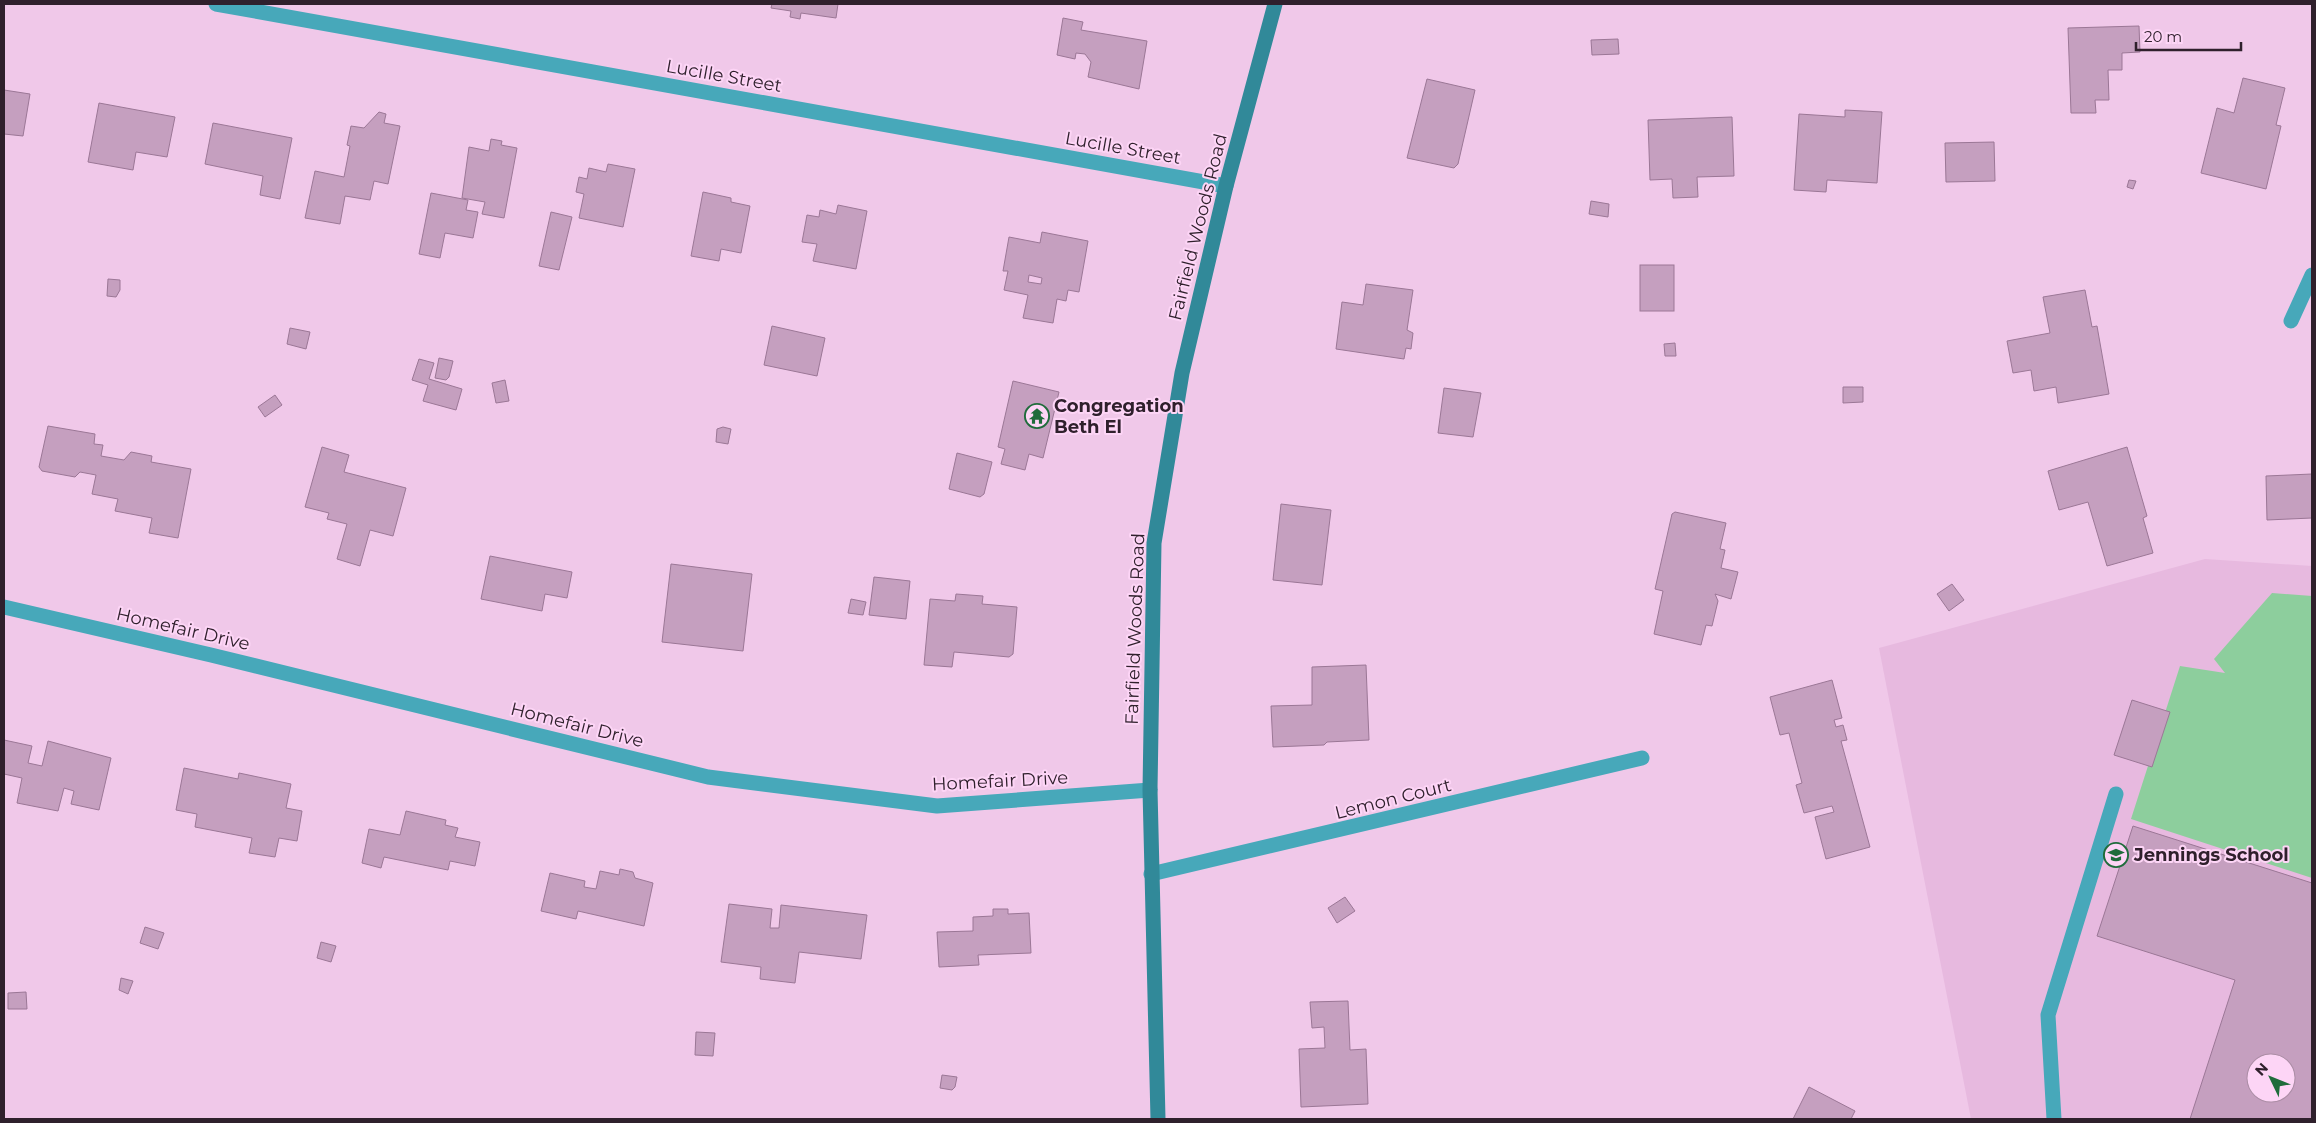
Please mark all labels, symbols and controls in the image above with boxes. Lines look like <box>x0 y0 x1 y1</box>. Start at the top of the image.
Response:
scale bar <box>2136 20 2241 52</box>
text: 20 m <box>2144 27 2182 46</box>
street label: Lucille Street <box>664 55 784 97</box>
street label: Lucille Street <box>1063 127 1183 169</box>
street label: Fairfield Woods Road <box>1164 131 1232 323</box>
place label: Congregation Beth El <box>1054 395 1184 438</box>
temple icon: Congregation Beth El <box>1024 403 1050 429</box>
street label: Fairfield Woods Road <box>1121 533 1149 725</box>
street label: Homefair Drive <box>114 603 252 655</box>
street label: Homefair Drive <box>508 698 646 752</box>
street label: Homefair Drive <box>931 766 1069 796</box>
street label: Lemon Court <box>1333 774 1453 824</box>
school or university icon: Jennings School <box>2103 842 2129 868</box>
place label: Jennings School <box>2133 844 2289 866</box>
north arrow <box>2246 1053 2296 1103</box>
text: N <box>2251 1059 2272 1079</box>

